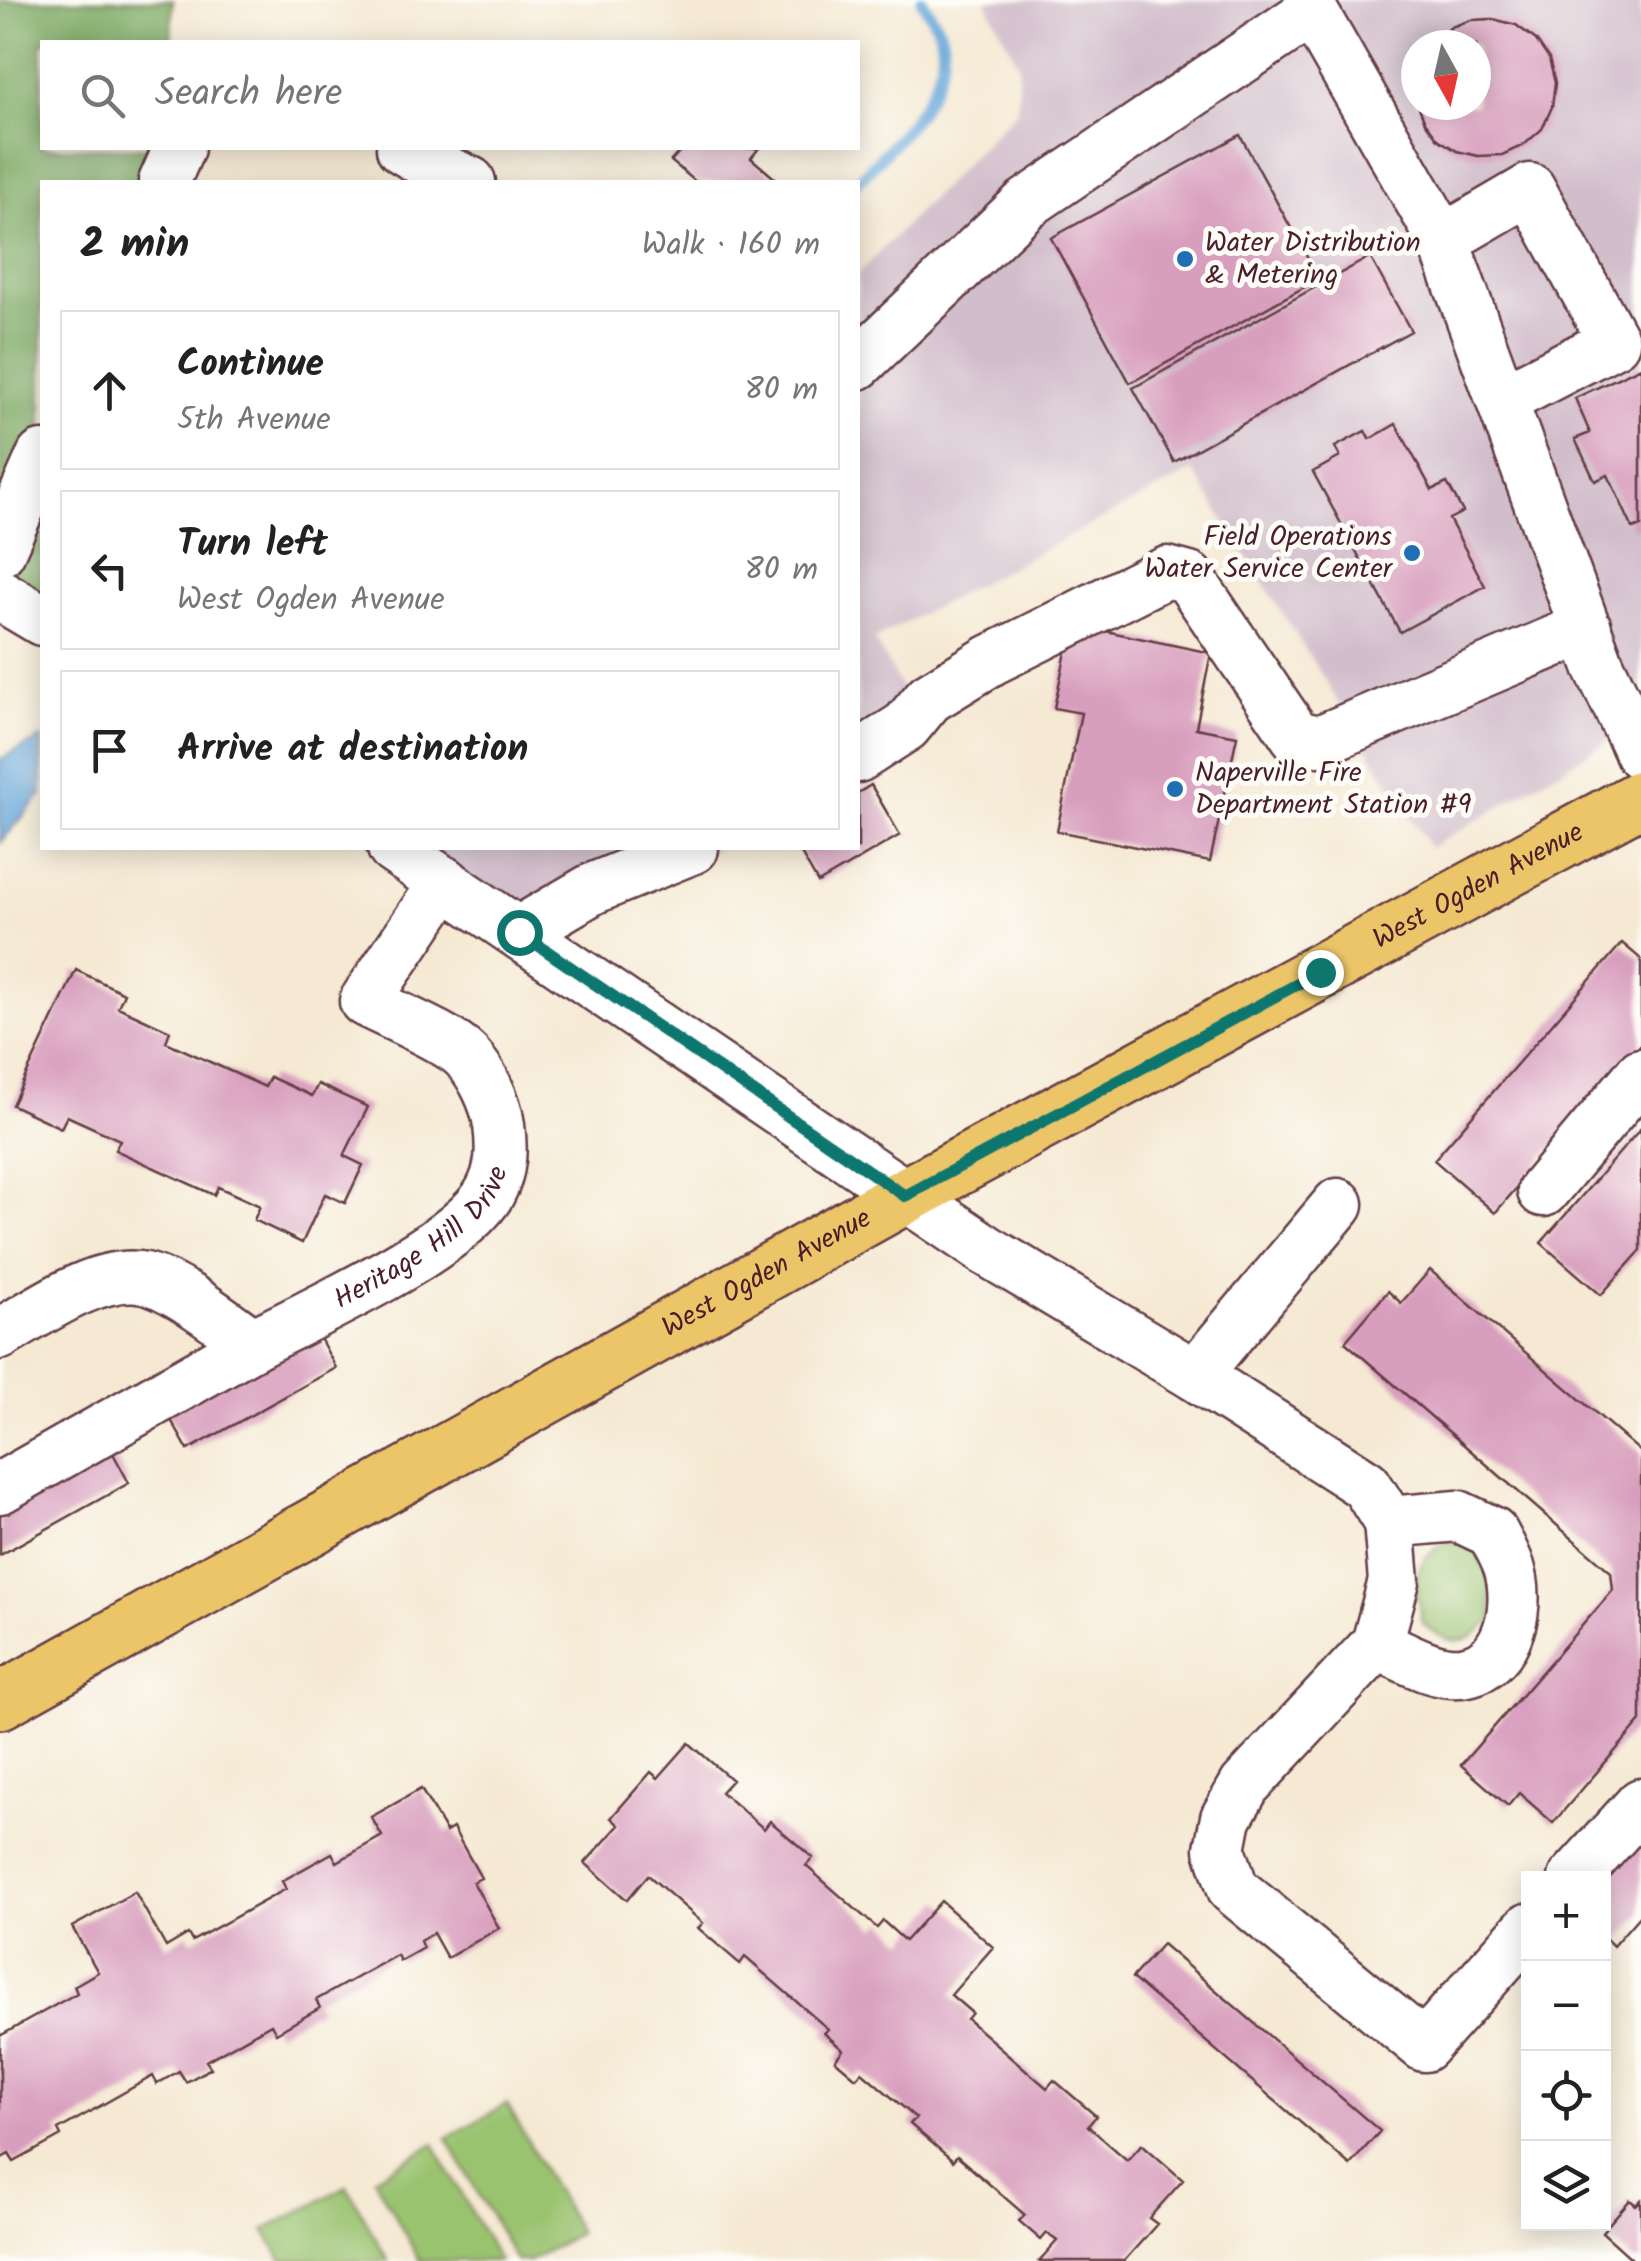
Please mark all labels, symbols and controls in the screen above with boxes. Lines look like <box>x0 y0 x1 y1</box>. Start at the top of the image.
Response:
north arrow <box>1401 30 1491 120</box>
search box <box>40 40 860 150</box>
text: Search here <box>155 65 342 125</box>
icon: search <box>75 68 130 123</box>
text: 2 min <box>80 212 189 279</box>
text: Walk · 160 m <box>642 220 820 271</box>
place label: Water Distribution & Metering <box>1205 221 1421 298</box>
marker: Water Distribution & Metering <box>1174 248 1196 270</box>
text: Continue <box>177 335 324 395</box>
icon: ahead <box>82 363 137 418</box>
text: 80 m <box>744 365 818 416</box>
text: 5th Avenue <box>177 395 331 446</box>
text: Turn left <box>177 515 328 575</box>
place label: Field Operations Water Service Center <box>1145 515 1394 592</box>
marker: Field Operations Water Service Center <box>1401 542 1423 564</box>
icon: left <box>82 543 137 598</box>
text: 80 m <box>744 545 818 596</box>
text: West Ogden Avenue <box>177 575 445 626</box>
text: Arrive at destination <box>177 720 528 780</box>
icon: arrive <box>82 723 137 778</box>
place label: Naperville Fire Department Station #9 <box>1195 751 1472 828</box>
marker: Naperville Fire Department Station #9 <box>1164 778 1186 800</box>
street label: West Ogden Avenue <box>1364 810 1592 962</box>
route start <box>497 910 543 956</box>
route end <box>1298 950 1344 996</box>
street label: Heritage Hill Drive <box>326 1161 521 1322</box>
street label: West Ogden Avenue <box>653 1196 880 1350</box>
map controls <box>1521 1871 1611 2231</box>
button: + <box>1521 1871 1611 1961</box>
button: − <box>1521 1961 1611 2051</box>
button: locate <box>1521 2051 1611 2141</box>
button: layers <box>1521 2141 1611 2231</box>

